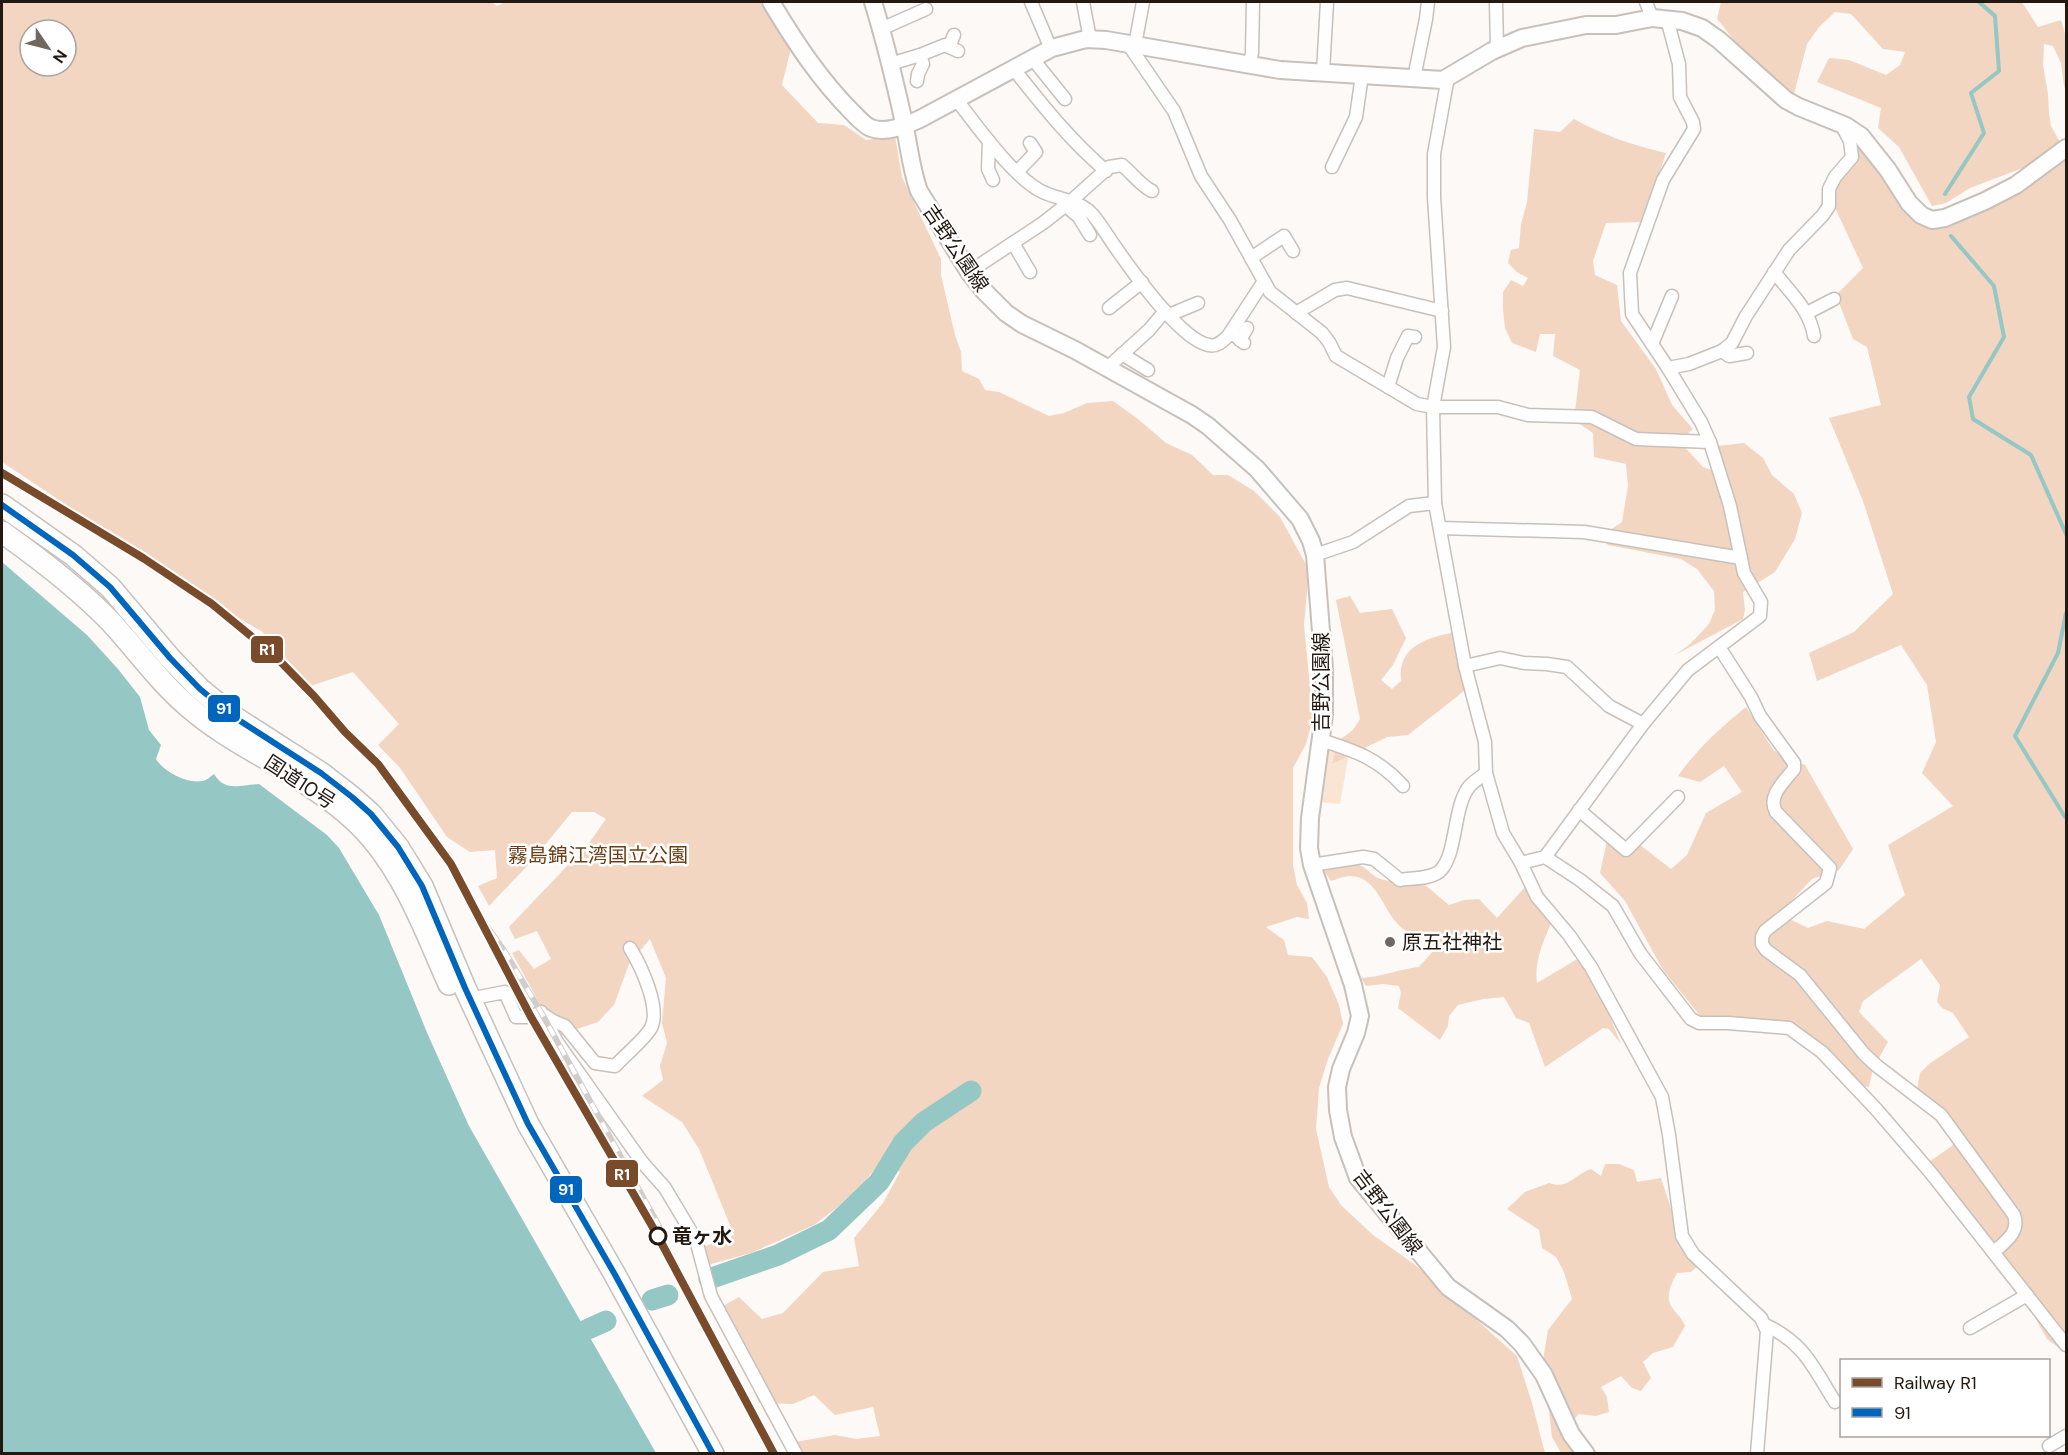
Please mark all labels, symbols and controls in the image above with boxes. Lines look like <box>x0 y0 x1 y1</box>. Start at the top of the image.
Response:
north arrow <box>18 18 78 78</box>
text: N <box>48 46 72 67</box>
street label: 吉野公園線 <box>917 199 995 297</box>
street label: 吉野公園線 <box>1308 632 1334 732</box>
line badge: R1 <box>250 635 284 664</box>
text: R1 <box>259 639 275 660</box>
line badge: 91 <box>207 694 241 723</box>
text: 91 <box>216 698 232 719</box>
street label: 国道10号 <box>259 749 341 815</box>
park label: 霧島錦江湾国立公園 <box>508 842 688 868</box>
place label: 原五社神社 <box>1402 929 1502 955</box>
marker: 原五社神社 <box>1383 935 1397 949</box>
line badge: R1 <box>605 1159 639 1188</box>
text: R1 <box>614 1164 630 1185</box>
street label: 吉野公園線 <box>1348 1164 1428 1260</box>
line badge: 91 <box>549 1175 583 1204</box>
text: 91 <box>558 1179 574 1200</box>
place label: 竜ヶ水 <box>672 1223 732 1249</box>
marker: 竜ヶ水 <box>649 1227 667 1245</box>
legend <box>1840 1359 2050 1437</box>
text: Railway R1 <box>1894 1371 1977 1395</box>
text: 91 <box>1894 1401 1911 1425</box>

